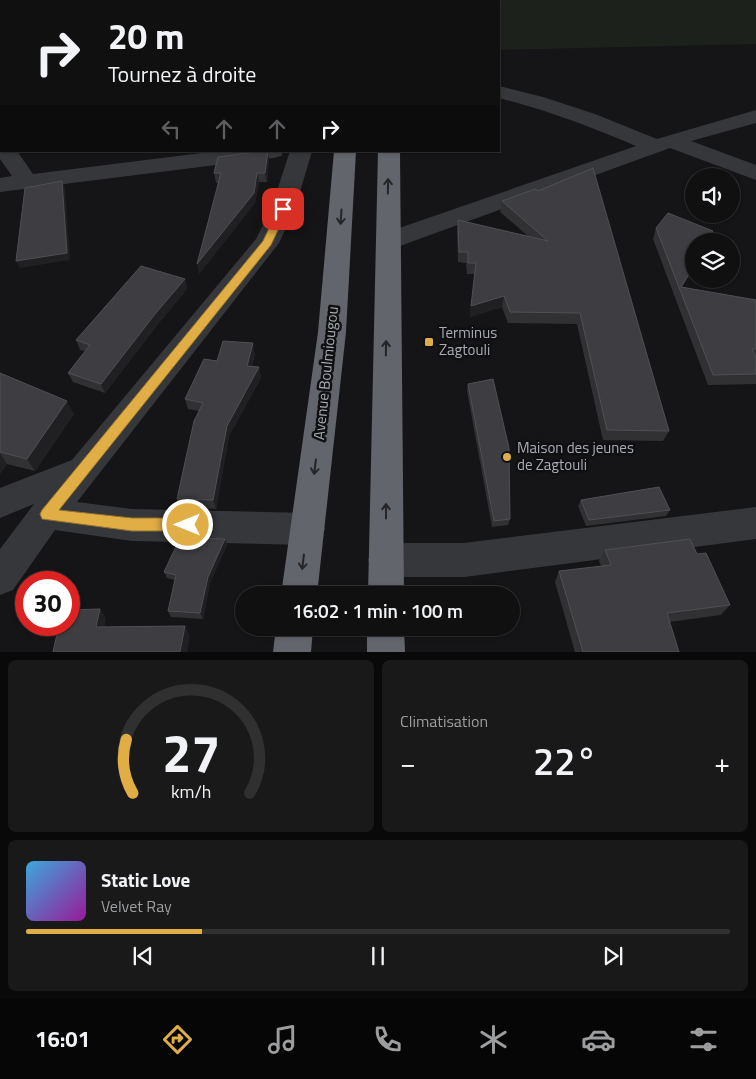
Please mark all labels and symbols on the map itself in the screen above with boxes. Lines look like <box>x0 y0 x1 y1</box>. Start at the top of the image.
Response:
one-way arrow <box>383 178 393 194</box>
pin <box>262 188 304 230</box>
one-way arrow <box>336 209 345 225</box>
street label: Avenue Boulmiougou <box>307 305 344 441</box>
place label: Terminus Zagtouli <box>439 321 497 361</box>
marker: Terminus Zagtouli <box>423 336 435 348</box>
one-way arrow <box>381 341 391 357</box>
place label: Maison des jeunes de Zagtouli <box>517 436 634 476</box>
marker: Maison des jeunes de Zagtouli <box>501 451 513 463</box>
one-way arrow <box>310 459 320 475</box>
position arrow <box>161 498 213 550</box>
one-way arrow <box>381 503 391 520</box>
one-way arrow <box>298 553 308 569</box>
speed limit sign: 30 <box>15 571 80 636</box>

